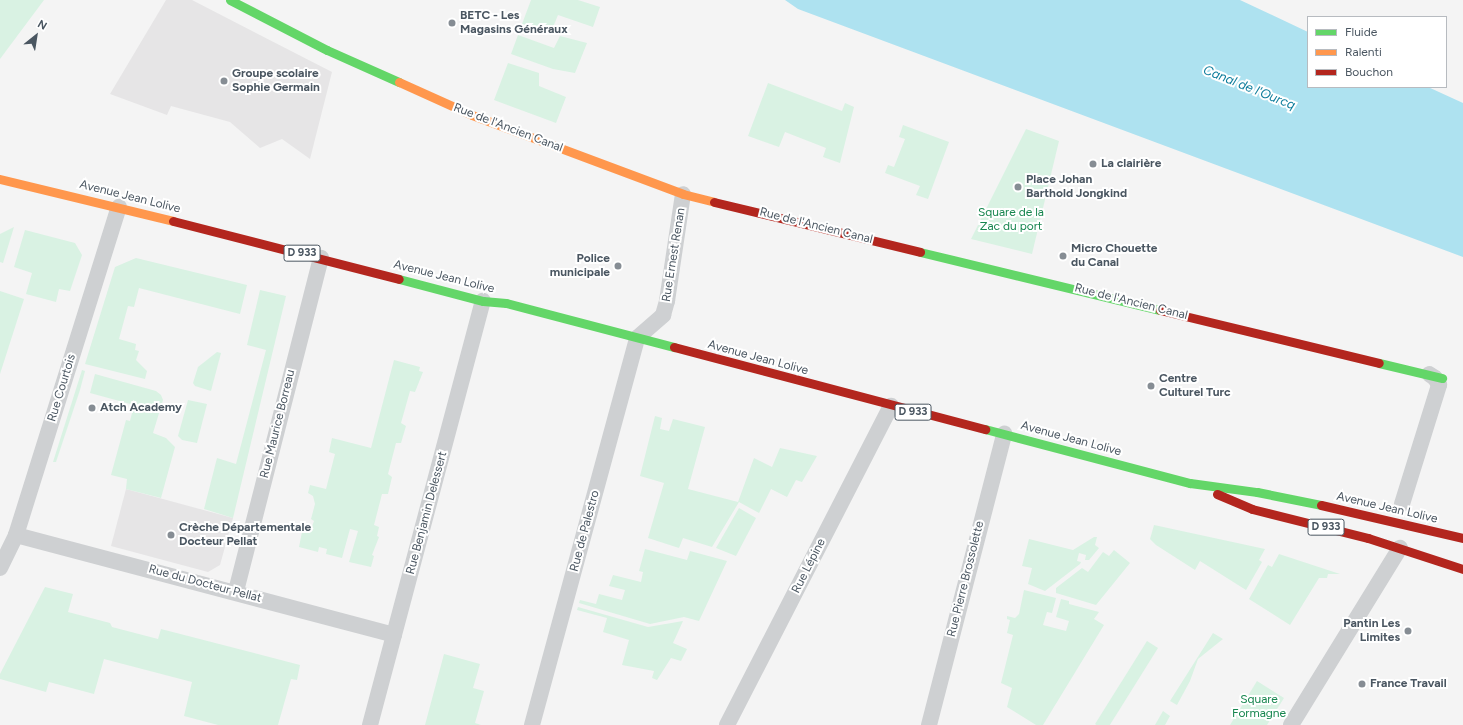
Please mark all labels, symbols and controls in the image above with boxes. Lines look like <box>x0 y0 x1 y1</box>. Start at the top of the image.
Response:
place label: BETC - Les Magasins Généraux <box>460 9 568 37</box>
north arrow <box>16 16 56 56</box>
legend <box>1307 16 1447 88</box>
text: N <box>35 17 49 33</box>
marker: BETC - Les Magasins Généraux <box>447 18 457 28</box>
text: Fluide <box>1345 25 1377 39</box>
text: Ralenti <box>1345 45 1382 59</box>
water label: Canal de l'Ourcq <box>1201 62 1297 114</box>
text: Bouchon <box>1345 65 1393 79</box>
place label: Groupe scolaire Sophie Germain <box>232 67 320 95</box>
marker: Groupe scolaire Sophie Germain <box>219 76 229 86</box>
street label: Rue de l'Ancien Canal <box>451 101 565 155</box>
place label: La clairière <box>1101 157 1161 171</box>
marker: La clairière <box>1088 159 1098 169</box>
place label: Place Johan Barthold Jongkind <box>1026 173 1127 201</box>
street label: Avenue Jean Lolive <box>78 178 182 216</box>
marker: Place Johan Barthold Jongkind <box>1013 182 1023 192</box>
street label: Rue de l'Ancien Canal <box>758 205 874 247</box>
park label: Square de la Zac du port <box>978 206 1044 234</box>
street label: Rue Ernest Renan <box>659 207 689 303</box>
place label: Micro Chouette du Canal <box>1071 242 1158 270</box>
road number: D 933 <box>283 244 321 262</box>
marker: Micro Chouette du Canal <box>1058 251 1068 261</box>
place label: Police municipale <box>550 252 610 280</box>
street label: Avenue Jean Lolive <box>392 258 496 296</box>
marker: Police municipale <box>613 261 623 271</box>
street label: Rue de l'Ancien Canal <box>1073 281 1189 323</box>
street label: Avenue Jean Lolive <box>706 338 810 378</box>
street label: Rue Courtois <box>45 352 79 424</box>
street label: Rue Maurice Borreau <box>258 368 298 480</box>
place label: Centre Culturel Turc <box>1159 372 1231 400</box>
marker: Centre Culturel Turc <box>1146 381 1156 391</box>
place label: Atch Academy <box>100 401 182 415</box>
marker: Atch Academy <box>87 403 97 413</box>
road number: D 933 <box>894 403 932 421</box>
street label: Avenue Jean Lolive <box>1019 419 1123 459</box>
street label: Rue Benjamin Delessert <box>404 450 450 576</box>
street label: Rue de Palestro <box>567 489 603 573</box>
street label: Avenue Jean Lolive <box>1335 489 1439 527</box>
road number: D 933 <box>1307 518 1345 536</box>
street label: Rue Pierre Brossolette <box>945 520 987 638</box>
place label: Crèche Départementale Docteur Pellat <box>179 521 311 549</box>
marker: Crèche Départementale Docteur Pellat <box>166 530 176 540</box>
street label: Rue Lépine <box>789 536 829 596</box>
street label: Rue du Docteur Pellat <box>147 562 263 606</box>
place label: Pantin Les Limites <box>1343 617 1400 645</box>
marker: Pantin Les Limites <box>1403 626 1413 636</box>
place label: France Travail <box>1370 677 1447 691</box>
marker: France Travail <box>1357 679 1367 689</box>
park label: Square Formagne <box>1232 693 1286 721</box>

